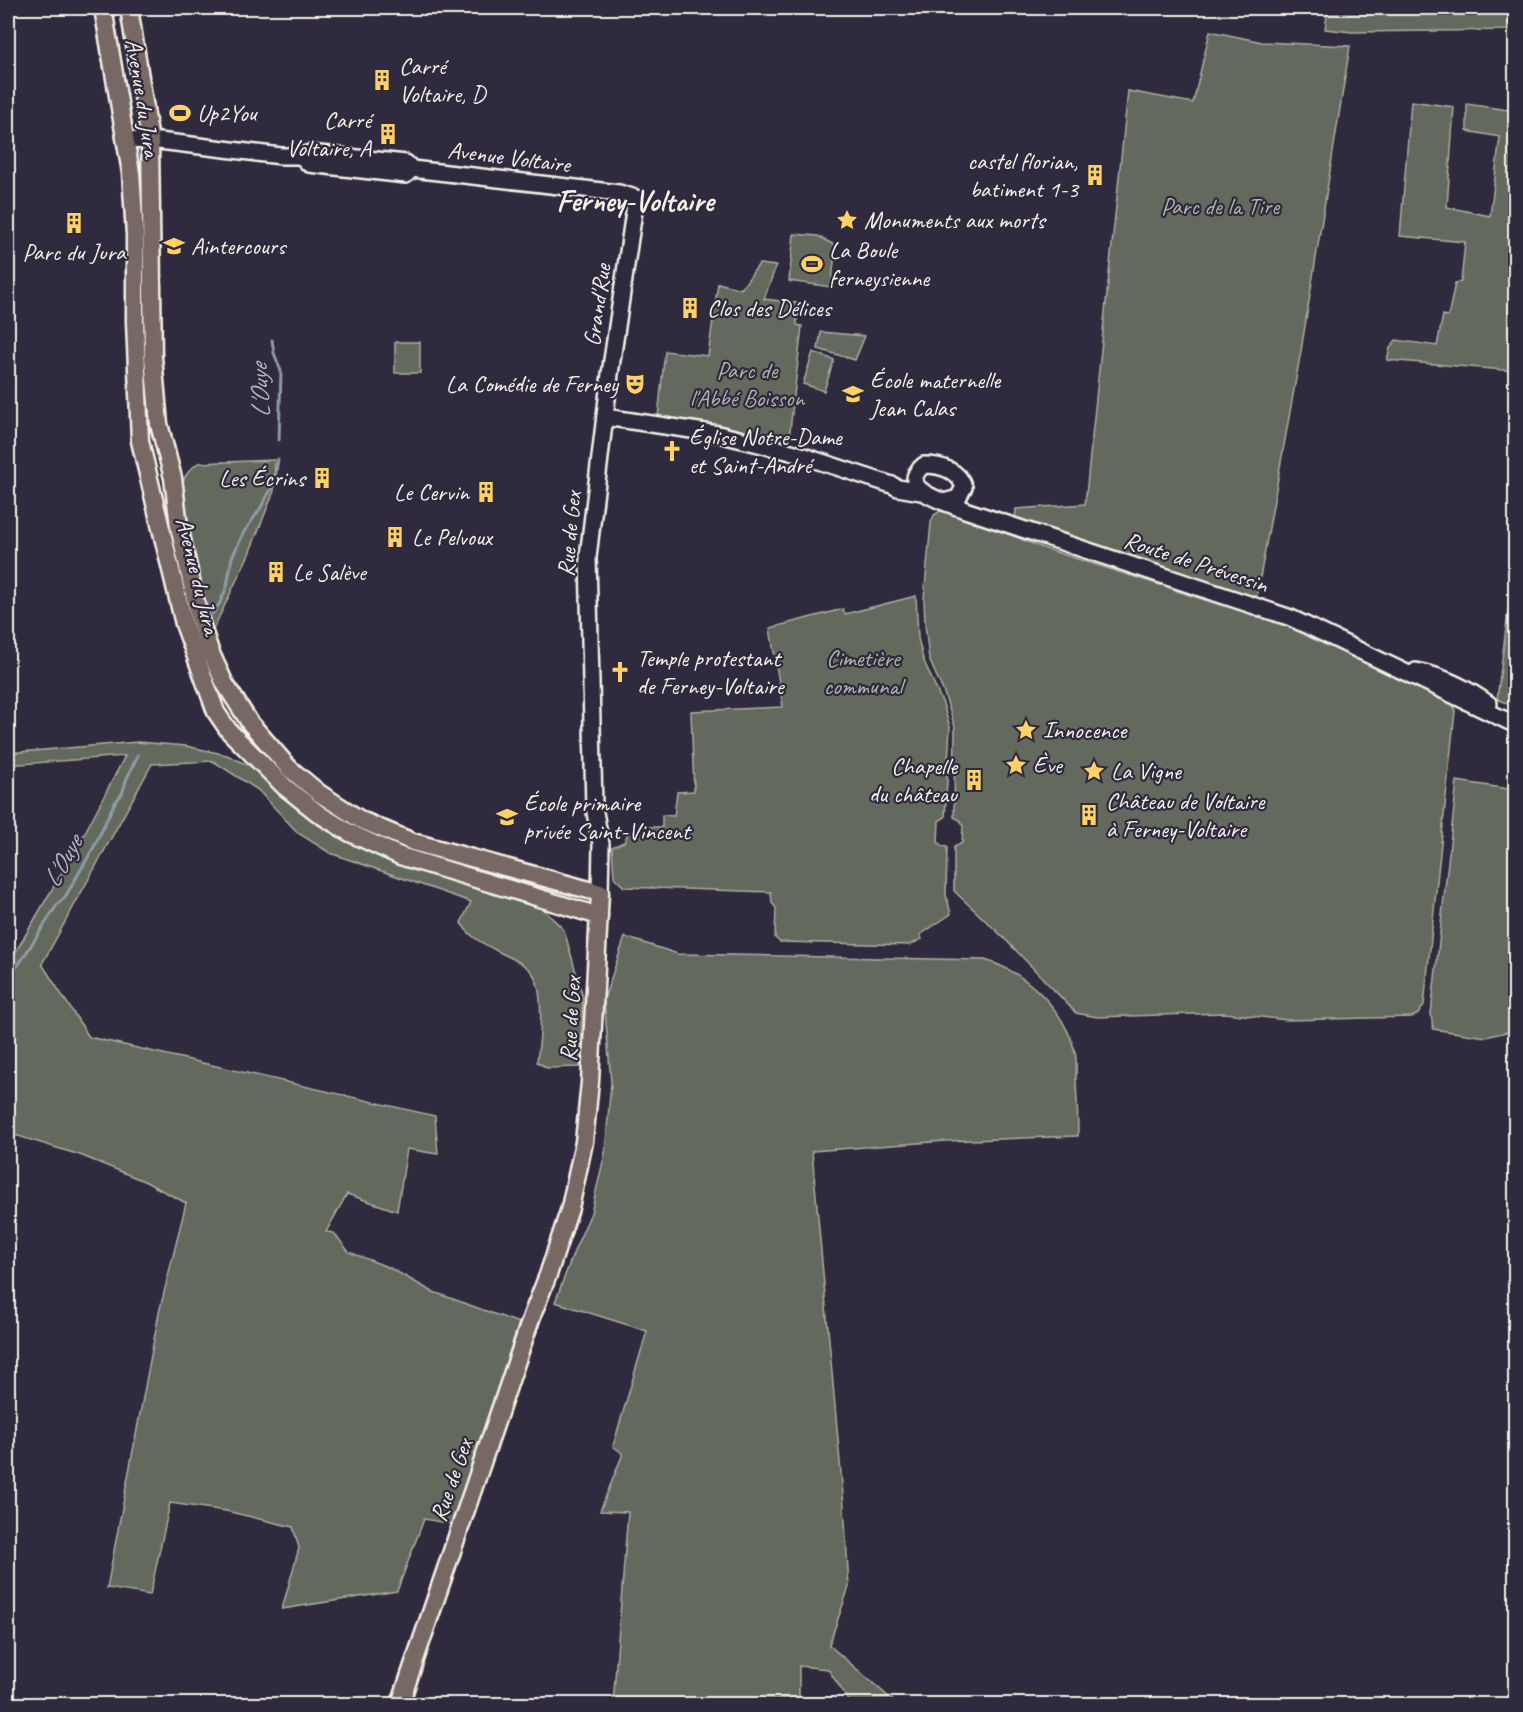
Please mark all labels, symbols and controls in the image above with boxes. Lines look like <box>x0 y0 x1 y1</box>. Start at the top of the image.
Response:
street label: Avenue du Jura <box>119 36 168 162</box>
place label: Carré Voltaire, D <box>399 51 488 109</box>
building icon: Carré Voltaire, D <box>370 68 394 92</box>
place label: Up2You <box>197 98 259 128</box>
sports icon: Up2You <box>168 101 192 125</box>
place label: Carré Voltaire, A <box>286 105 375 163</box>
building icon: Carré Voltaire, A <box>376 122 400 146</box>
street label: Avenue Voltaire <box>446 135 574 180</box>
place label: castel florian, batiment 1-3 <box>967 146 1080 204</box>
building icon: castel florian, batiment 1-3 <box>1083 163 1107 187</box>
district label: Ferney-Voltaire <box>556 182 717 220</box>
park label: Parc de la Tire <box>1161 191 1281 221</box>
place label: Monuments aux morts <box>864 205 1048 235</box>
place icon: Monuments aux morts <box>835 208 859 232</box>
building icon: Parc du Jura <box>62 211 86 235</box>
place label: Aintercours <box>191 231 287 261</box>
school or university icon: Aintercours <box>162 234 186 258</box>
place label: La Boule ferneysienne <box>829 235 931 293</box>
place label: Parc du Jura <box>23 237 127 267</box>
sports icon: La Boule ferneysienne <box>800 252 824 276</box>
street label: Grand'Rue <box>576 260 618 348</box>
place label: Clos des Délices <box>707 293 833 323</box>
building icon: Clos des Délices <box>678 296 702 320</box>
park label: Parc de l'Abbé Boisson <box>690 355 805 413</box>
water label: L'Ouye <box>241 360 277 419</box>
place label: École maternelle Jean Calas <box>869 365 1002 423</box>
place label: La Comédie de Ferney <box>446 369 620 399</box>
theatre icon: La Comédie de Ferney <box>623 372 647 396</box>
school or university icon: École maternelle Jean Calas <box>841 382 865 406</box>
place label: Église Notre-Dame et Saint-André <box>689 422 844 480</box>
church icon: Église Notre-Dame et Saint-André <box>660 439 684 463</box>
place label: Les Écrins <box>219 463 308 493</box>
building icon: Les Écrins <box>310 466 334 490</box>
place label: Le Cervin <box>394 477 470 507</box>
building icon: Le Cervin <box>474 480 498 504</box>
street label: Rue de Gex <box>550 488 588 578</box>
street label: Avenue du Jura <box>169 514 228 640</box>
place label: Le Pelvoux <box>412 522 494 552</box>
building icon: Le Pelvoux <box>383 525 407 549</box>
street label: Route de Prévessin <box>1120 525 1273 600</box>
place label: Le Salève <box>293 557 368 587</box>
building icon: Le Salève <box>264 560 288 584</box>
place label: Temple protestant de Ferney-Voltaire <box>637 643 786 701</box>
park label: Cimetière communal <box>824 643 906 701</box>
church icon: Temple protestant de Ferney-Voltaire <box>608 660 632 684</box>
place label: Innocence <box>1043 715 1128 745</box>
place icon: Innocence <box>1014 718 1038 742</box>
place label: Ève <box>1033 750 1064 780</box>
place label: Chapelle du château <box>869 751 959 809</box>
place icon: Ève <box>1004 753 1028 777</box>
place label: La Vigne <box>1111 756 1183 786</box>
place icon: La Vigne <box>1082 759 1106 783</box>
building icon: Chapelle du château <box>962 768 986 792</box>
place label: Château de Voltaire à Ferney-Voltaire <box>1106 786 1267 844</box>
place label: École primaire privée Saint-Vincent <box>524 788 692 846</box>
building icon: Château de Voltaire à Ferney-Voltaire <box>1077 803 1101 827</box>
school or university icon: École primaire privée Saint-Vincent <box>495 805 519 829</box>
water label: L'Ouye <box>35 827 92 893</box>
street label: Rue de Gex <box>553 974 587 1062</box>
street label: Rue de Gex <box>423 1433 480 1525</box>

